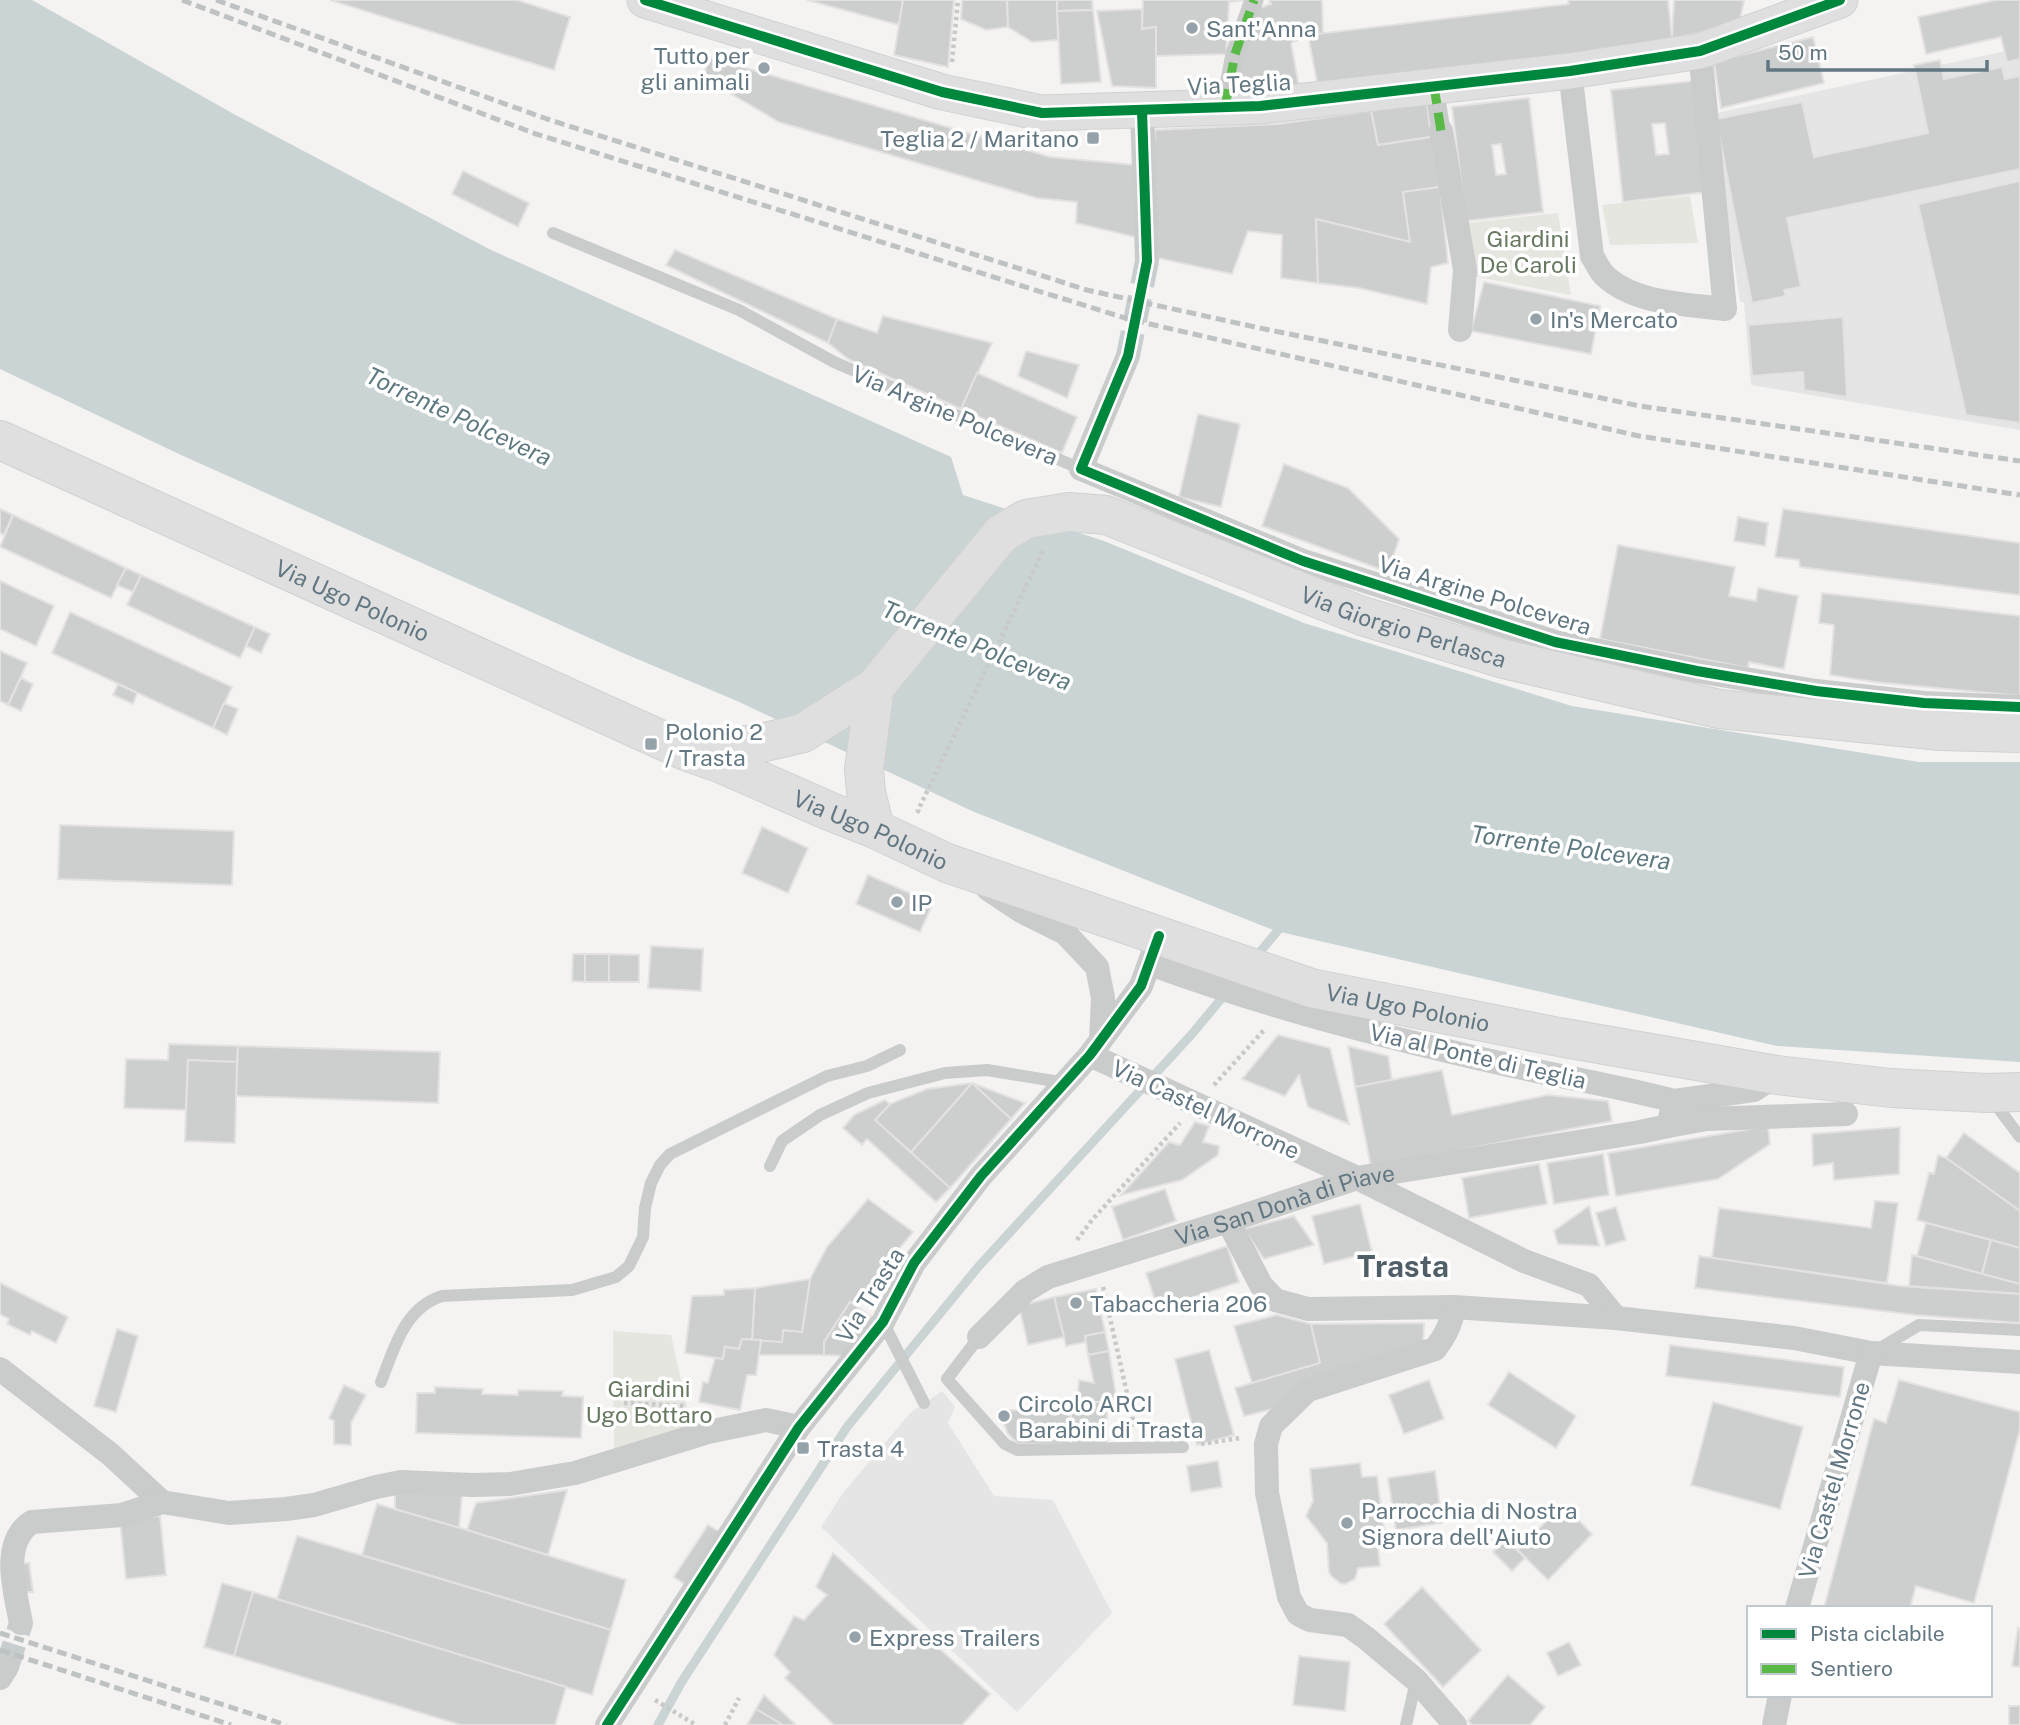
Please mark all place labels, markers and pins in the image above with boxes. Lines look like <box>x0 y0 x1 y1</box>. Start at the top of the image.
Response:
place label: Sant'Anna <box>1206 15 1317 42</box>
marker: Sant'Anna <box>1184 20 1200 36</box>
place label: Tutto per gli animali <box>641 42 750 95</box>
marker: Tutto per gli animali <box>756 60 772 76</box>
place label: Teglia 2 / Maritano <box>880 125 1079 152</box>
marker: Teglia 2 / Maritano <box>1085 130 1101 146</box>
place label: In's Mercato <box>1550 306 1678 333</box>
marker: In's Mercato <box>1528 311 1544 327</box>
place label: Polonio 2 / Trasta <box>665 718 763 771</box>
marker: Polonio 2 / Trasta <box>643 736 659 752</box>
place label: IP <box>911 889 932 916</box>
marker: IP <box>889 894 905 910</box>
place label: Tabaccheria 206 <box>1090 1290 1267 1317</box>
marker: Tabaccheria 206 <box>1068 1295 1084 1311</box>
place label: Circolo ARCI Barabini di Trasta <box>1018 1390 1203 1443</box>
marker: Circolo ARCI Barabini di Trasta <box>996 1408 1012 1424</box>
place label: Trasta 4 <box>817 1435 904 1462</box>
marker: Trasta 4 <box>795 1440 811 1456</box>
place label: Parrocchia di Nostra Signora dell'Aiuto <box>1361 1497 1578 1550</box>
marker: Parrocchia di Nostra Signora dell'Aiuto <box>1339 1515 1355 1531</box>
place label: Express Trailers <box>869 1624 1040 1651</box>
marker: Express Trailers <box>847 1629 863 1645</box>

